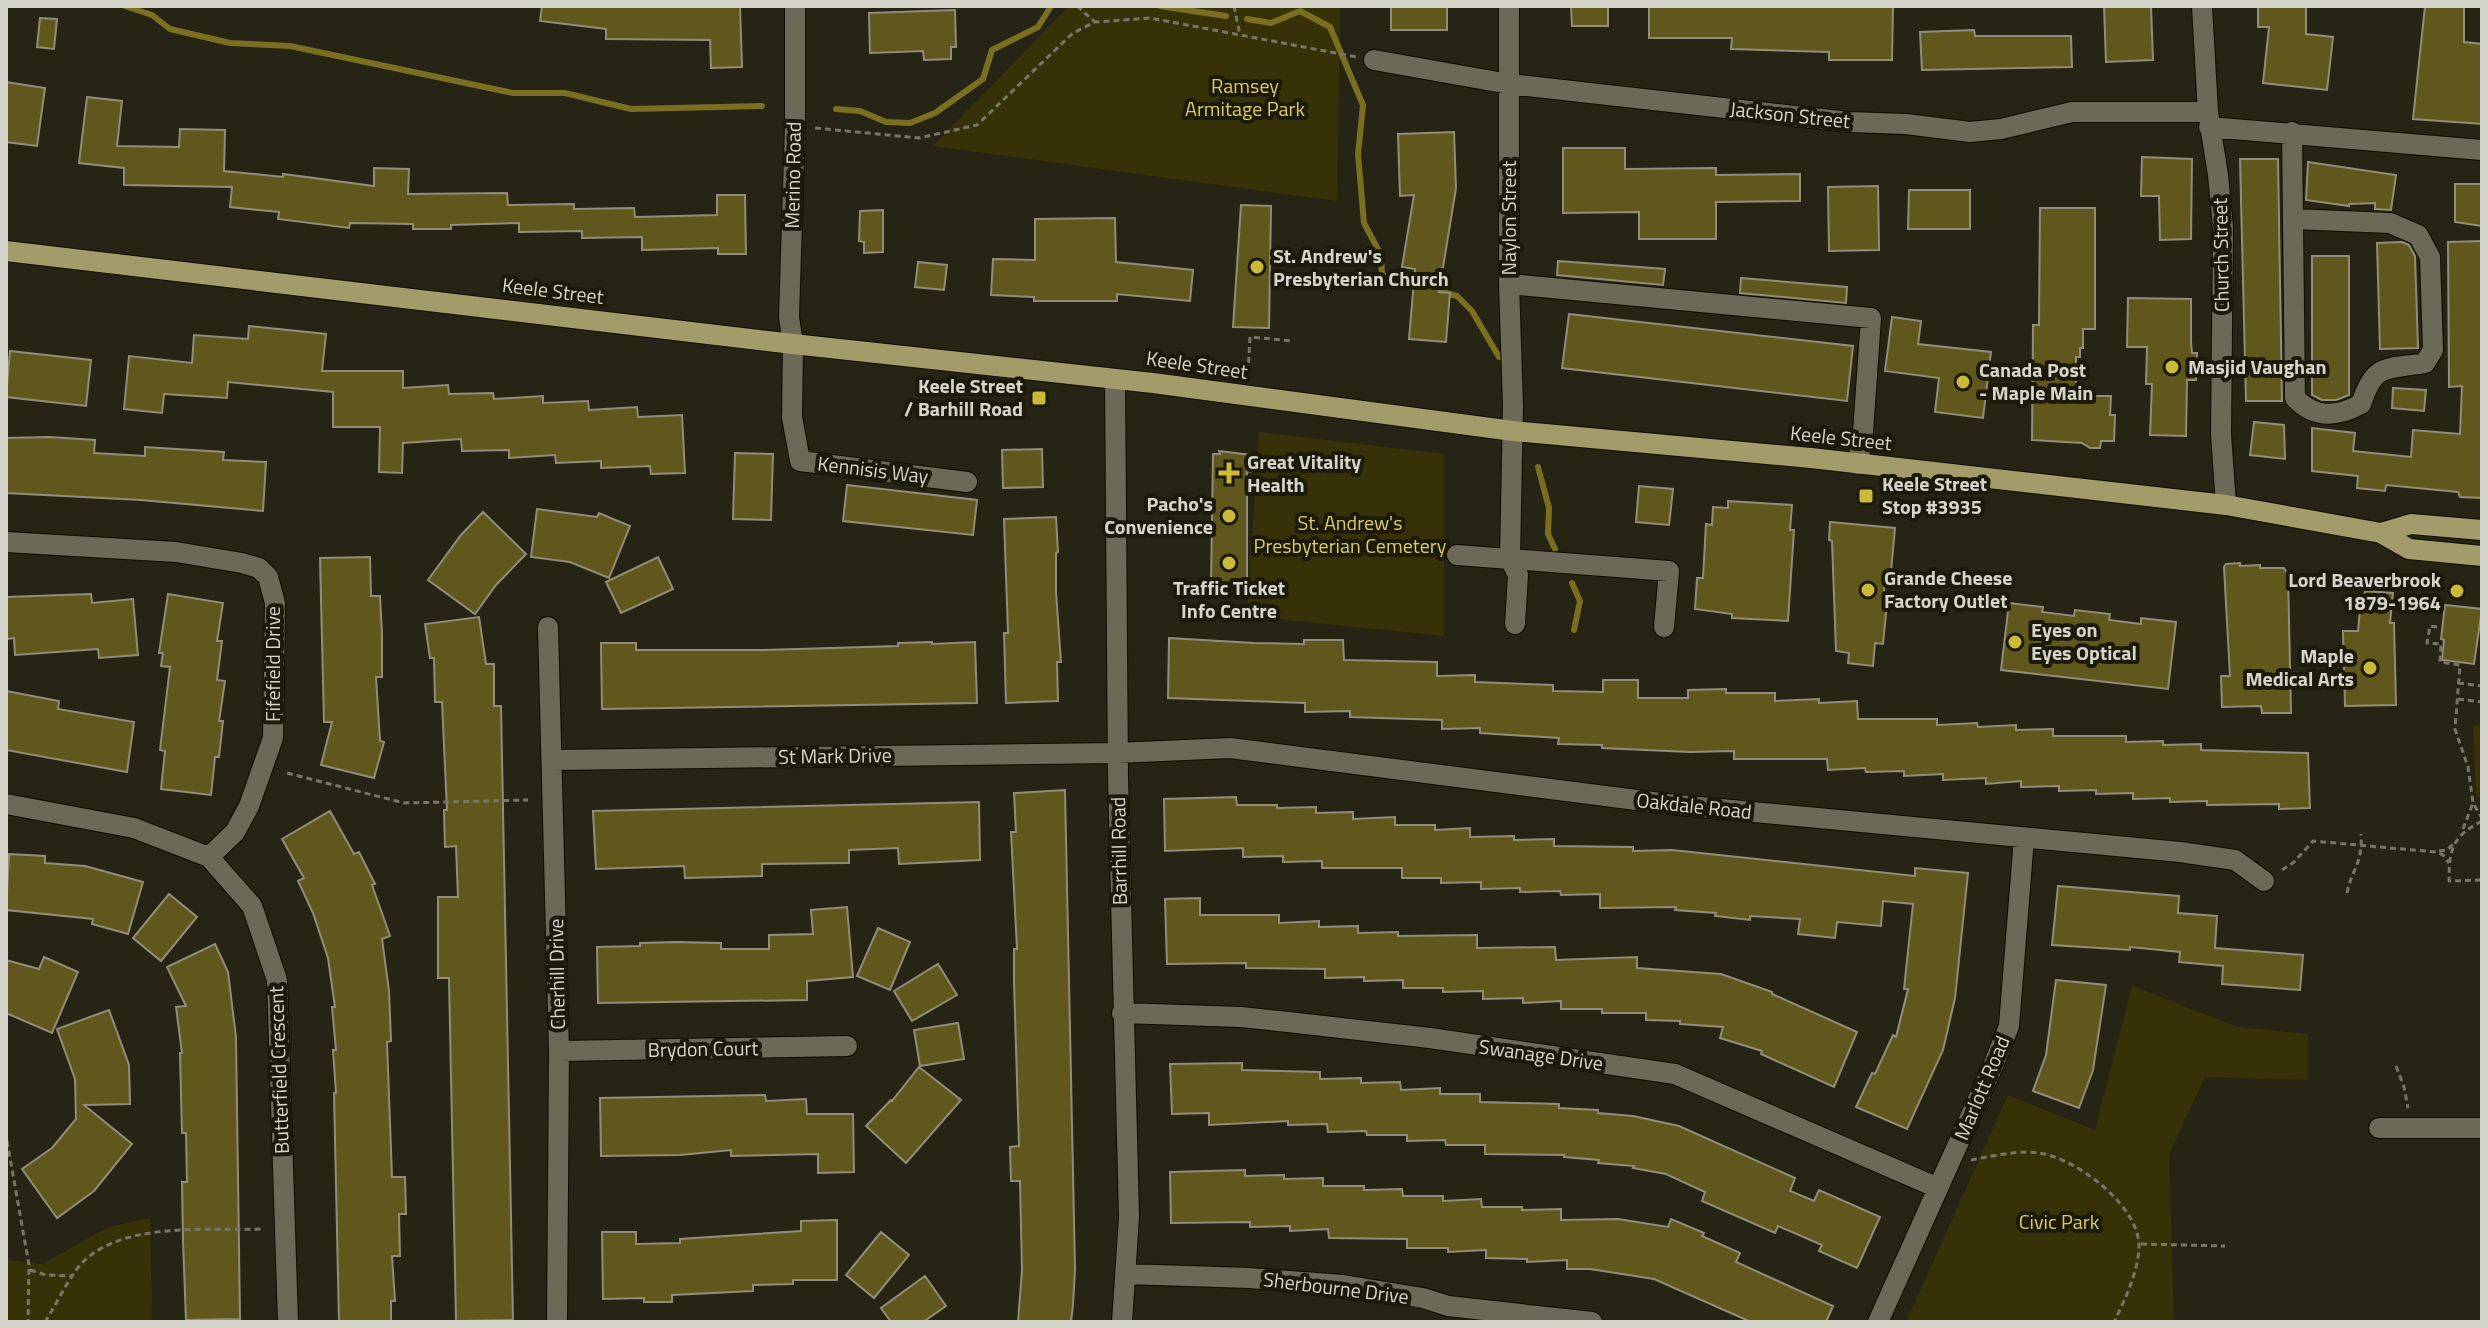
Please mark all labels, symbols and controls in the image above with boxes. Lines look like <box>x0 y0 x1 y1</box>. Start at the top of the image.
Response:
park label: Ramsey Armitage Park <box>1185 70 1305 124</box>
street label: Jackson Street <box>1728 93 1852 136</box>
street label: Merino Road <box>776 121 809 229</box>
street label: Naylon Street <box>1493 161 1524 275</box>
street label: Church Street <box>2204 198 2237 312</box>
place label: St. Andrew's Presbyterian Church <box>1273 240 1449 294</box>
marker: St. Andrew's Presbyterian Church <box>1248 258 1266 276</box>
street label: Keele Street <box>501 269 606 312</box>
street label: Keele Street <box>1144 342 1250 387</box>
place label: Masjid Vaughan <box>2188 351 2326 382</box>
place label: Canada Post - Maple Main <box>1979 354 2093 408</box>
marker: Masjid Vaughan <box>2163 358 2181 376</box>
place label: Keele Street / Barhill Road <box>904 370 1023 424</box>
marker: Canada Post - Maple Main <box>1954 373 1972 391</box>
marker: Keele Street / Barhill Road <box>1030 389 1048 407</box>
street label: Keele Street <box>1789 417 1893 458</box>
place label: Great Vitality Health <box>1247 446 1361 500</box>
street label: Kennisis Way <box>816 447 931 492</box>
marker: Great Vitality Health <box>1218 462 1240 484</box>
place label: Keele Street Stop #3935 <box>1882 468 1987 522</box>
marker: Keele Street Stop #3935 <box>1857 487 1875 505</box>
place label: Pacho's Convenience <box>1104 488 1213 542</box>
marker: Pacho's Convenience <box>1220 507 1238 525</box>
park label: St. Andrew's Presbyterian Cemetery <box>1254 507 1447 561</box>
marker: Traffic Ticket Info Centre <box>1220 554 1238 572</box>
place label: Grande Cheese Factory Outlet <box>1884 562 2012 616</box>
place label: Lord Beaverbrook 1879-1964 <box>2288 564 2442 618</box>
place label: Traffic Ticket Info Centre <box>1173 572 1285 626</box>
marker: Grande Cheese Factory Outlet <box>1859 581 1877 599</box>
marker: Lord Beaverbrook 1879-1964 <box>2448 582 2466 600</box>
street label: Fifefield Drive <box>257 606 288 722</box>
place label: Eyes on Eyes Optical <box>2031 614 2137 668</box>
marker: Eyes on Eyes Optical <box>2006 633 2024 651</box>
place label: Maple Medical Arts <box>2245 640 2354 694</box>
marker: Maple Medical Arts <box>2361 659 2379 677</box>
street label: St Mark Drive <box>778 739 892 772</box>
street label: Oakdale Road <box>1635 784 1753 827</box>
street label: Barrhill Road <box>1102 797 1135 905</box>
street label: Cherhill Drive <box>540 918 573 1030</box>
street label: Butterfield Crescent <box>260 986 297 1155</box>
street label: Swanage Drive <box>1477 1030 1605 1079</box>
street label: Marlott Road <box>1946 1031 2017 1145</box>
street label: Brydon Court <box>647 1032 759 1065</box>
park label: Civic Park <box>2019 1206 2100 1237</box>
street label: Sherbourne Drive <box>1262 1263 1411 1312</box>

